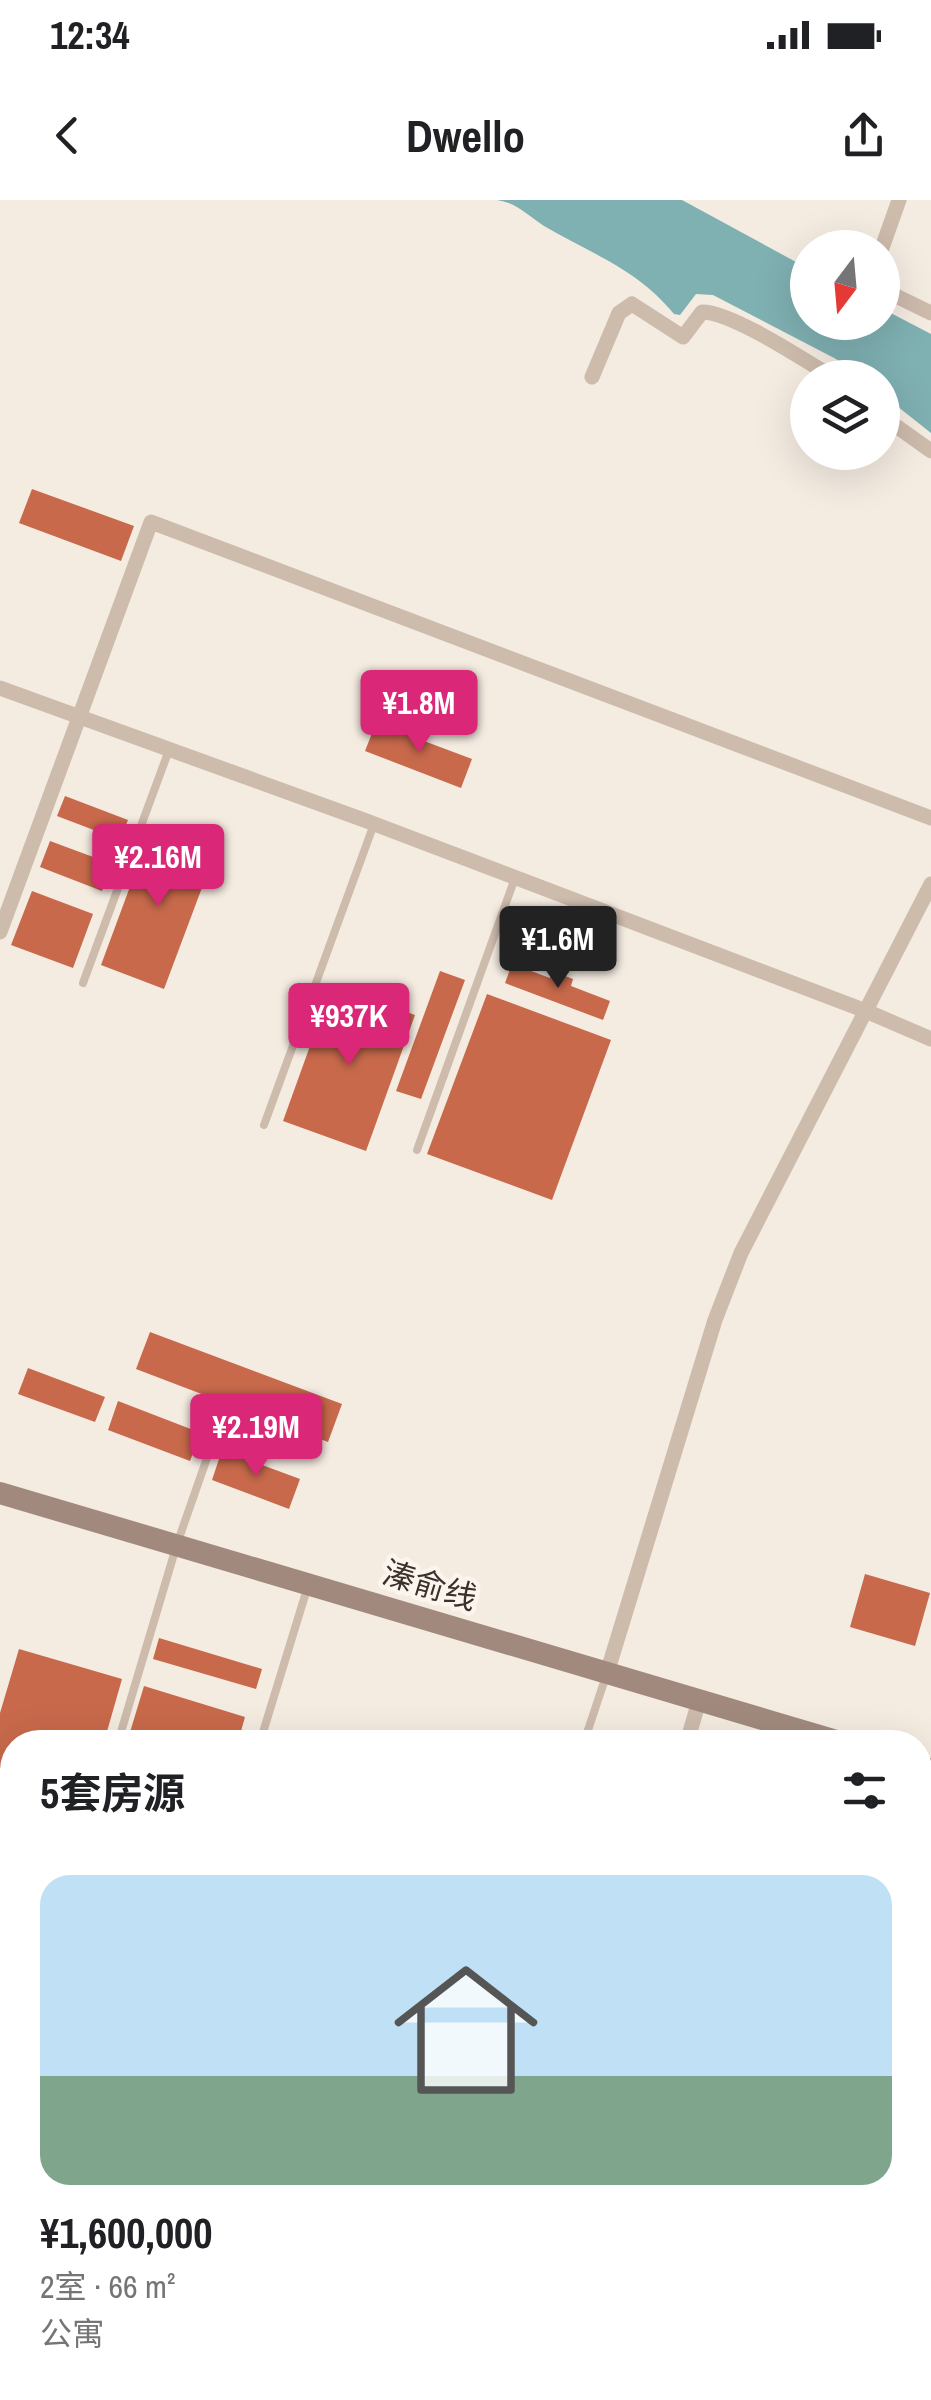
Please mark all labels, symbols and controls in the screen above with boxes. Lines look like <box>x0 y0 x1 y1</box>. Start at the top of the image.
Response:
text: 12:34 <box>50 10 130 61</box>
text: Dwello <box>406 105 525 166</box>
icon: back <box>40 108 95 163</box>
icon: share <box>836 108 891 163</box>
north arrow <box>790 230 900 340</box>
map controls <box>790 230 900 470</box>
button: layers <box>790 360 900 470</box>
pin: ¥1.8M <box>349 670 489 755</box>
text: ¥1.8M <box>383 681 455 724</box>
pin: ¥2.16M <box>77 824 239 909</box>
text: ¥2.16M <box>114 835 202 878</box>
pin: ¥1.6M <box>488 906 628 991</box>
text: ¥1.6M <box>522 917 594 960</box>
pin: ¥937K <box>279 983 419 1068</box>
text: ¥937K <box>310 994 388 1037</box>
pin: ¥2.19M <box>175 1394 337 1479</box>
text: ¥2.19M <box>212 1405 300 1448</box>
street label: 溱俞线 <box>378 1550 482 1620</box>
icon: filters <box>837 1763 892 1818</box>
text: 5套房源 <box>40 1765 185 1821</box>
icon: home <box>376 1940 556 2120</box>
text: ¥1,600,000 <box>40 2205 212 2261</box>
text: 2室 · 66 m² <box>40 2265 176 2308</box>
text: 公寓 <box>40 2312 104 2355</box>

